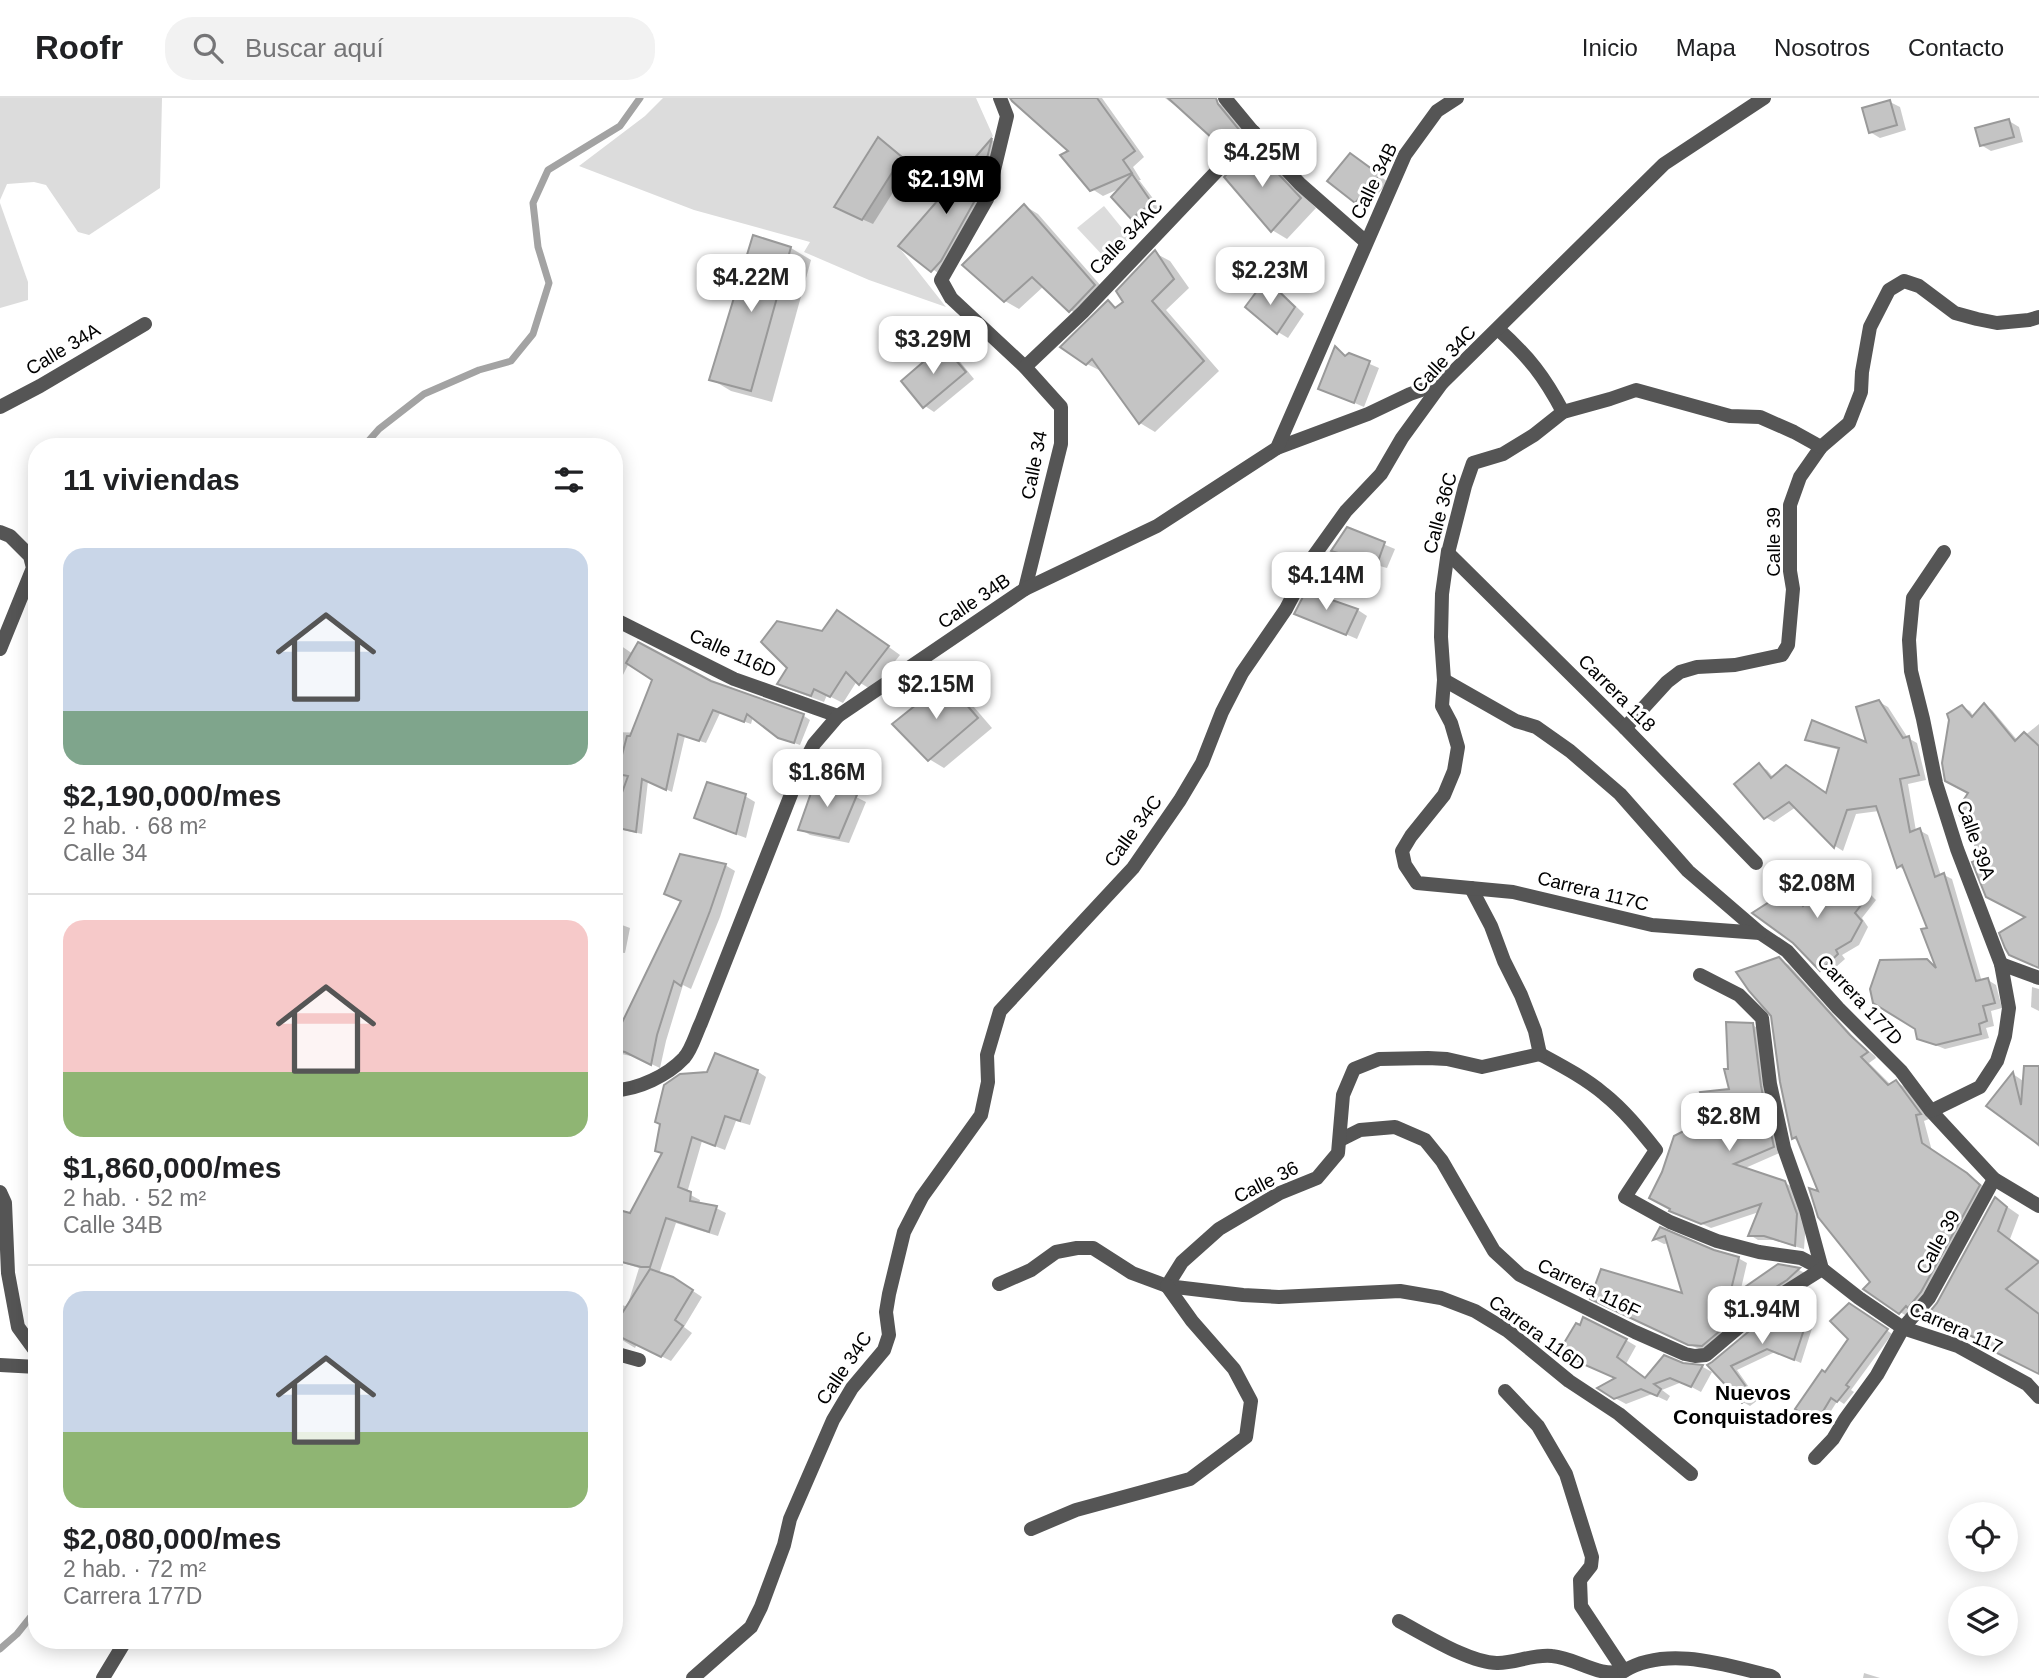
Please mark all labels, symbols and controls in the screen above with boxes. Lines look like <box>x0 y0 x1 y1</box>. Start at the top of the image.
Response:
search box <box>165 17 655 80</box>
text: Roofr <box>35 29 123 66</box>
icon: search <box>189 29 227 67</box>
text: Buscar aquí <box>245 33 384 63</box>
text: Inicio <box>1582 34 1638 61</box>
text: Mapa <box>1676 34 1736 61</box>
text: Nosotros <box>1774 34 1870 61</box>
text: Contacto <box>1908 34 2004 61</box>
pin: $4.25M <box>1205 130 1319 189</box>
text: $4.25M <box>1224 139 1300 165</box>
street label: Calle 34B <box>1347 139 1401 223</box>
pin: $2.19M <box>889 156 1003 216</box>
text: $2.19M <box>908 166 984 192</box>
street label: Calle 34AC <box>1085 195 1167 279</box>
pin: $2.23M <box>1213 248 1327 307</box>
pin: $4.22M <box>694 254 808 314</box>
text: $2.23M <box>1232 257 1308 283</box>
text: $4.22M <box>713 264 789 290</box>
pin: $3.29M <box>876 316 990 376</box>
street label: Calle 34A <box>22 319 104 379</box>
street label: Calle 34C <box>1408 321 1480 397</box>
text: $3.29M <box>895 326 971 352</box>
street label: Calle 34 <box>1017 428 1051 501</box>
icon: filters <box>550 461 588 499</box>
text: 11 viviendas <box>63 463 240 496</box>
street label: Calle 36C <box>1419 470 1461 556</box>
street label: Calle 39 <box>1763 507 1784 577</box>
pin: $4.14M <box>1269 552 1383 612</box>
text: $4.14M <box>1288 562 1364 588</box>
street label: Calle 34B <box>934 569 1014 633</box>
icon: home <box>263 594 389 720</box>
street label: Calle 116D <box>686 625 780 681</box>
street label: Carrera 118 <box>1574 650 1660 736</box>
pin: $2.15M <box>879 662 993 721</box>
text: $2.15M <box>898 671 974 697</box>
pin: $1.86M <box>770 750 884 809</box>
text: $1.86M <box>789 759 865 785</box>
text: $2,190,000/mes <box>63 779 282 812</box>
street label: Calle 34C <box>1100 791 1166 871</box>
street label: Calle 39A <box>1953 798 1999 883</box>
text: 2 hab. · 68 m² <box>63 813 206 839</box>
text: Calle 34 <box>63 840 147 866</box>
pin: $2.08M <box>1760 860 1874 920</box>
street label: Carrera 117C <box>1535 867 1651 915</box>
text: $2.08M <box>1779 870 1855 896</box>
street label: Carrera 177D <box>1813 951 1907 1049</box>
icon: home <box>263 966 389 1092</box>
pin: $2.8M <box>1680 1094 1778 1153</box>
text: $2.8M <box>1697 1103 1761 1129</box>
text: $1,860,000/mes <box>63 1151 282 1184</box>
street label: Calle 36 <box>1230 1157 1302 1207</box>
text: 2 hab. · 52 m² <box>63 1185 206 1211</box>
street label: Calle 39 <box>1912 1206 1964 1278</box>
text: Calle 34B <box>63 1212 163 1238</box>
street label: Carrera 116F <box>1534 1254 1644 1322</box>
pin: $1.94M <box>1705 1286 1819 1346</box>
street label: Carrera 116D <box>1485 1291 1589 1375</box>
text: $1.94M <box>1724 1296 1800 1322</box>
street label: Carrera 117 <box>1906 1298 2006 1358</box>
street label: Calle 34C <box>812 1328 876 1408</box>
icon: home <box>263 1337 389 1463</box>
district label: Nuevos Conquistadores <box>1673 1381 1833 1428</box>
map controls <box>1948 1502 2018 1656</box>
button: locate <box>1948 1502 2018 1572</box>
text: $2,080,000/mes <box>63 1522 282 1555</box>
text: 2 hab. · 72 m² <box>63 1556 206 1582</box>
text: Carrera 177D <box>63 1583 202 1609</box>
button: layers <box>1948 1586 2018 1656</box>

